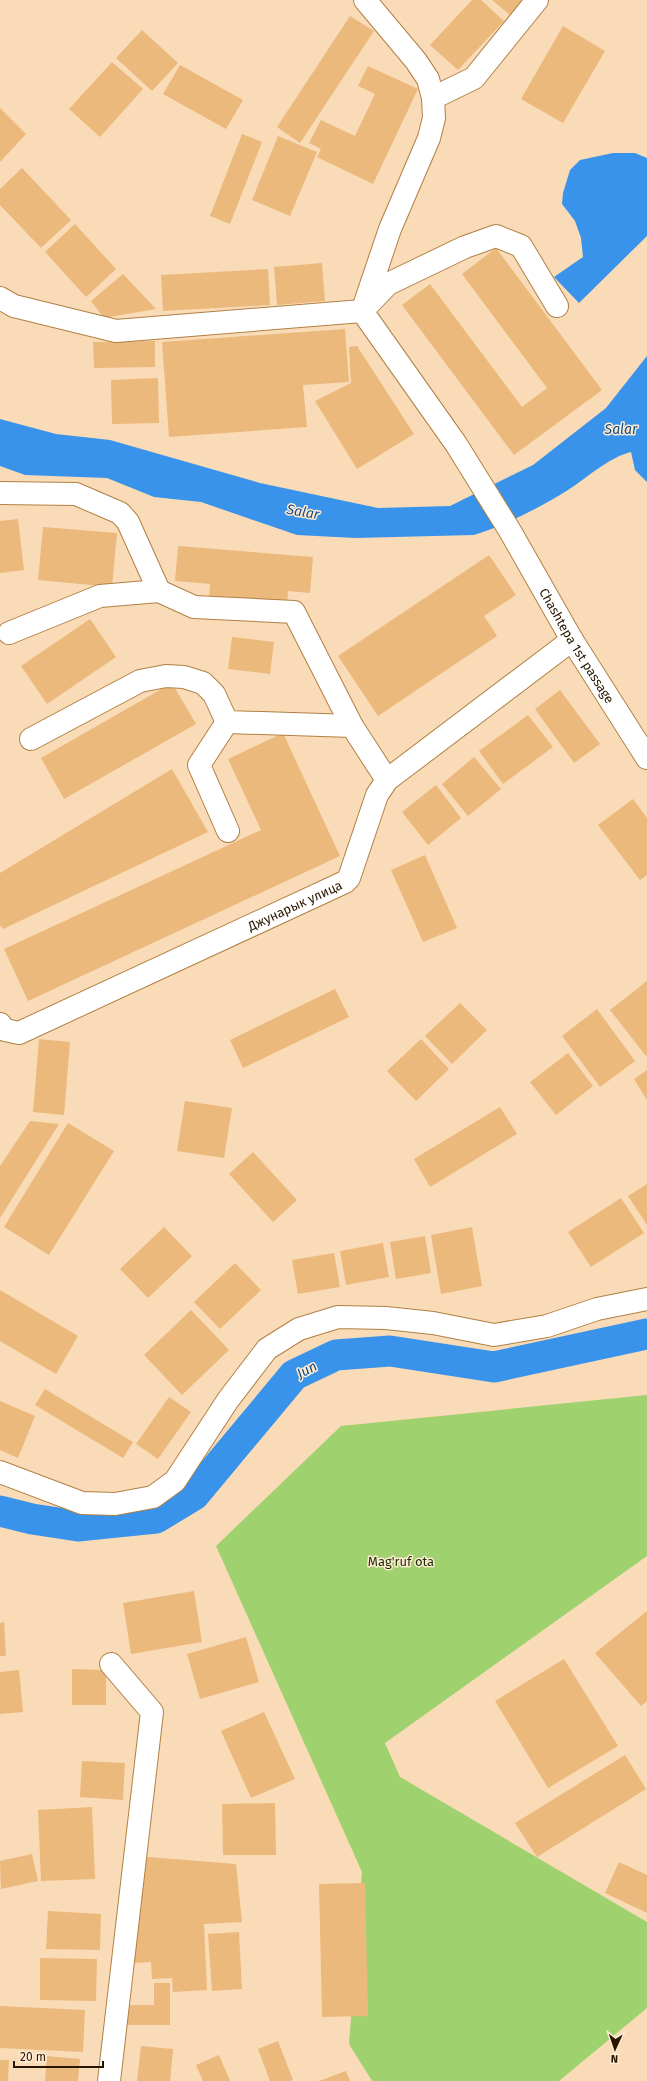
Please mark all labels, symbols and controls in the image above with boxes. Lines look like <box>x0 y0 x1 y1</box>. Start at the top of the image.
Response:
water label: Salar <box>604 421 638 438</box>
water label: Salar <box>284 501 321 523</box>
street label: Chashtepa 1st passage <box>536 585 618 706</box>
street label: Джунарык улица <box>244 877 344 934</box>
water label: Jun <box>293 1358 320 1383</box>
park label: Mag'ruf ota <box>368 1554 434 1569</box>
north arrow <box>595 2029 635 2069</box>
scale bar <box>14 2043 103 2069</box>
text: 20 m <box>20 2050 46 2064</box>
text: N <box>611 2052 618 2065</box>

